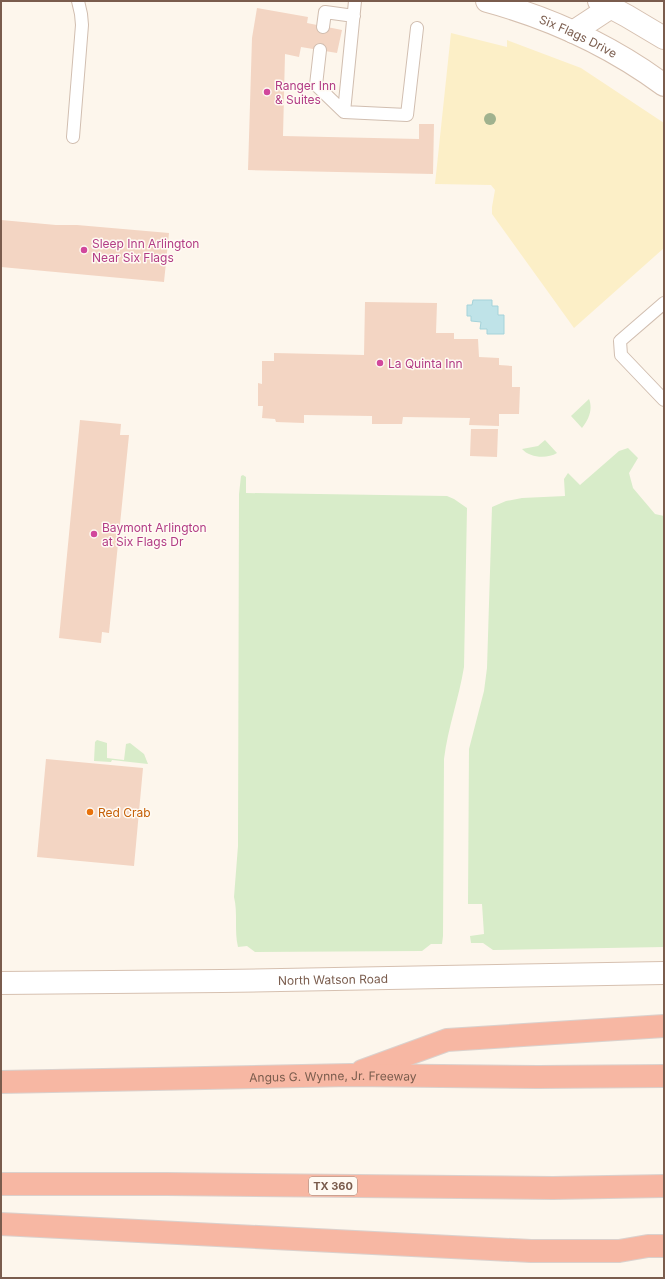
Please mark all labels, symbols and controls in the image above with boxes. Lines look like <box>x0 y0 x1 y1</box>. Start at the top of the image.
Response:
street label: Six Flags Drive <box>537 11 620 61</box>
place label: Ranger Inn & Suites <box>275 78 336 107</box>
marker: Ranger Inn & Suites <box>262 87 272 97</box>
place label: Sleep Inn Arlington Near Six Flags <box>92 236 199 265</box>
marker: Sleep Inn Arlington Near Six Flags <box>79 245 89 255</box>
place label: La Quinta Inn <box>388 356 463 371</box>
marker: La Quinta Inn <box>375 358 385 368</box>
place label: Baymont Arlington at Six Flags Dr <box>102 520 207 549</box>
marker: Baymont Arlington at Six Flags Dr <box>89 529 99 539</box>
place label: Red Crab <box>98 805 151 820</box>
marker: Red Crab <box>85 807 95 817</box>
street label: North Watson Road <box>278 970 388 987</box>
street label: Angus G. Wynne, Jr. Freeway <box>249 1067 417 1085</box>
road number: TX 360 <box>309 1177 357 1195</box>

